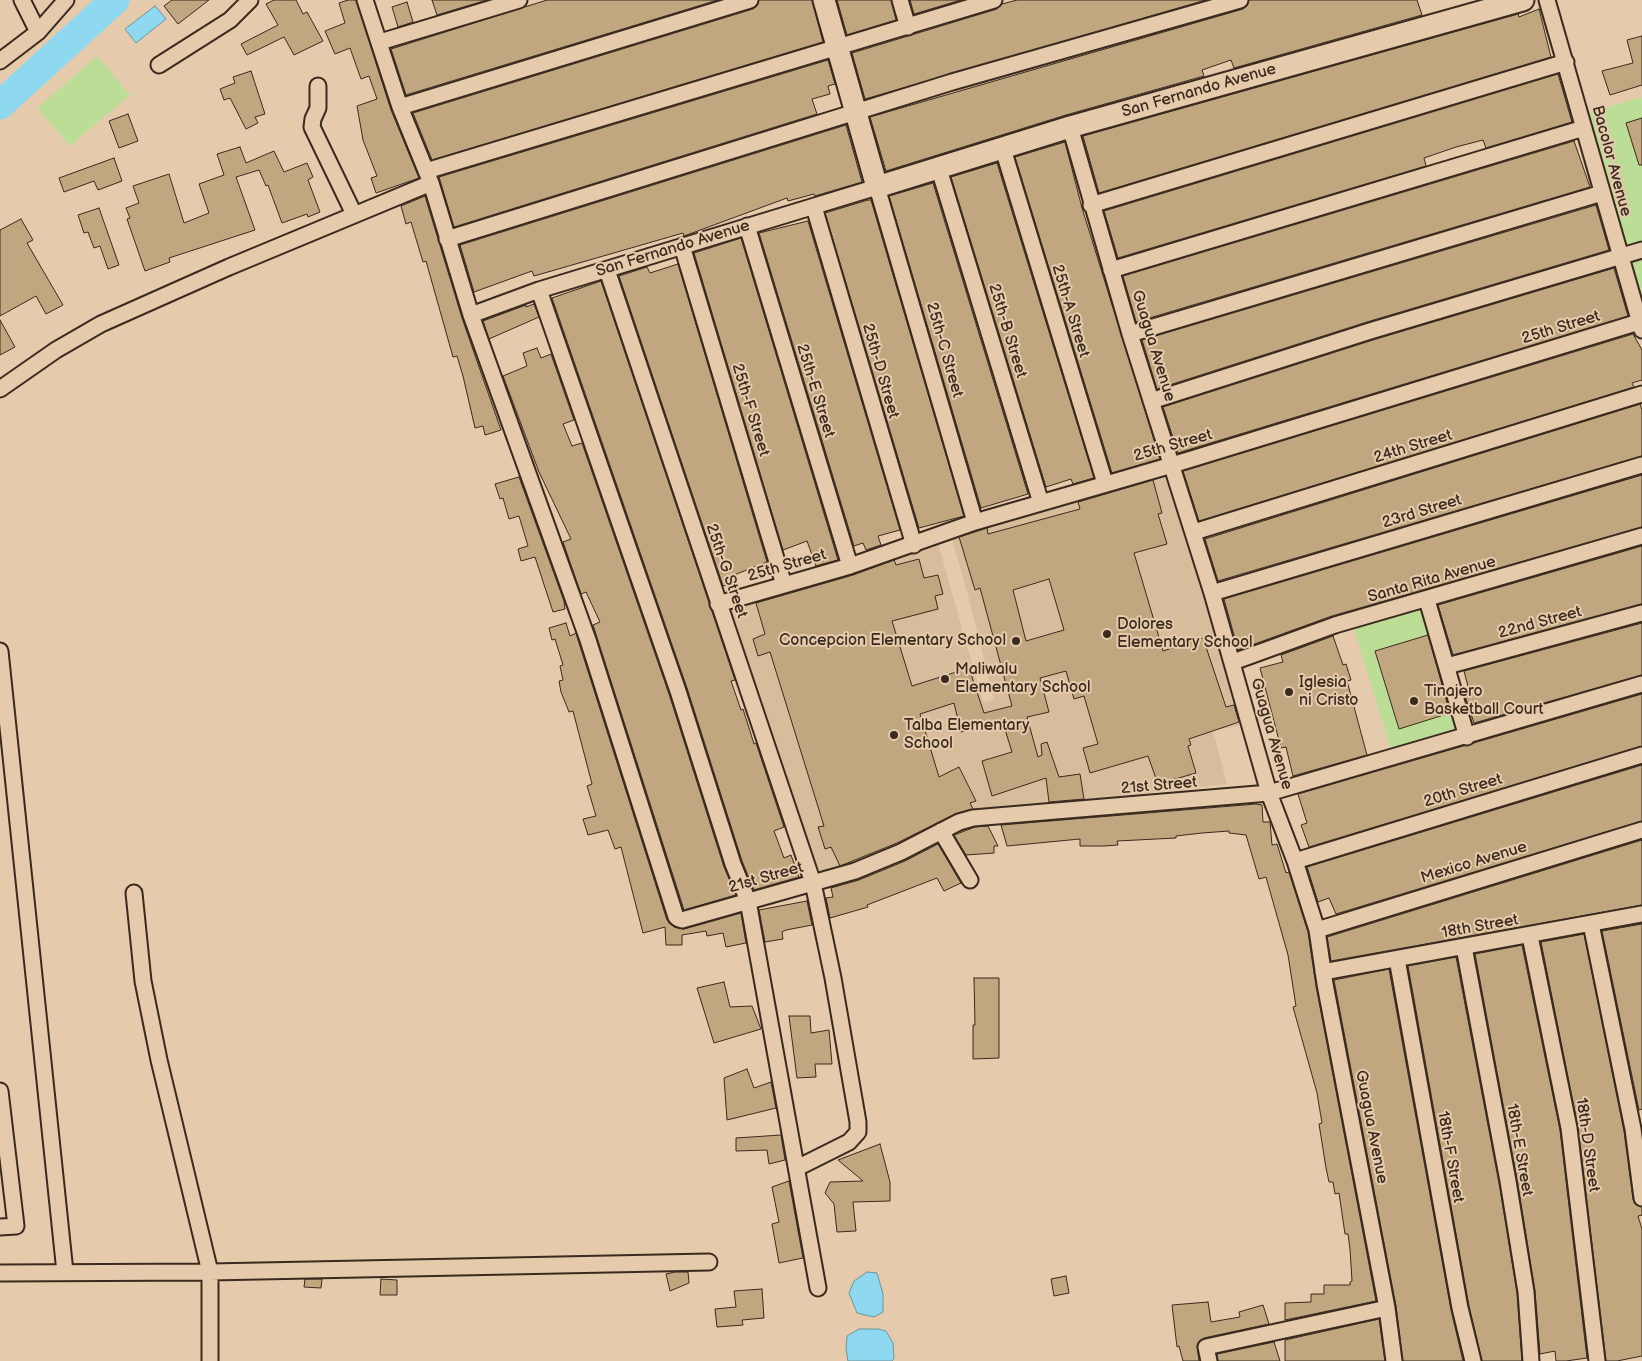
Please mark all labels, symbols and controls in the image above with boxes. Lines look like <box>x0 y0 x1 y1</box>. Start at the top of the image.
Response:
street label: San Fernando Avenue <box>1120 60 1278 122</box>
street label: Bacolor Avenue <box>1587 103 1635 219</box>
street label: San Fernando Avenue <box>594 216 752 282</box>
street label: 25th-A Street <box>1047 262 1093 360</box>
street label: 25th-B Street <box>984 282 1030 380</box>
street label: Guagua Avenue <box>1127 288 1179 404</box>
street label: 25th-C Street <box>921 300 967 400</box>
street label: 25th Street <box>1520 307 1602 349</box>
street label: 25th-D Street <box>857 321 903 421</box>
street label: 25th-E Street <box>792 342 838 440</box>
street label: 25th-F Street <box>727 361 773 459</box>
street label: 25th Street <box>1132 426 1214 466</box>
street label: 24th Street <box>1371 426 1455 468</box>
street label: 23rd Street <box>1380 491 1464 533</box>
street label: 25th-G Street <box>701 521 751 621</box>
street label: 25th Street <box>746 546 828 586</box>
street label: Santa Rita Avenue <box>1366 553 1498 607</box>
street label: 22nd Street <box>1496 603 1584 643</box>
place label: Dolores Elementary School <box>1117 615 1253 653</box>
marker: Dolores Elementary School <box>1101 628 1113 640</box>
place label: Concepcion Elementary School <box>779 631 1006 651</box>
marker: Concepcion Elementary School <box>1010 635 1022 647</box>
place label: Maliwalu Elementary School <box>955 660 1091 698</box>
marker: Maliwalu Elementary School <box>939 673 951 685</box>
place label: Iglesia ni Cristo <box>1299 673 1358 711</box>
street label: Guagua Avenue <box>1246 676 1296 792</box>
place label: Tinajero Basketball Court <box>1424 682 1544 720</box>
marker: Iglesia ni Cristo <box>1283 686 1295 698</box>
marker: Tinajero Basketball Court <box>1408 695 1420 707</box>
place label: Talba Elementary School <box>904 716 1029 754</box>
marker: Talba Elementary School <box>888 729 900 741</box>
street label: 20th Street <box>1422 770 1504 812</box>
street label: 21st Street <box>1120 773 1198 799</box>
street label: Mexico Avenue <box>1419 838 1529 888</box>
street label: 21st Street <box>727 858 805 898</box>
street label: 18th Street <box>1440 911 1520 943</box>
street label: Guagua Avenue <box>1351 1069 1391 1185</box>
street label: 18th-D Street <box>1571 1097 1603 1193</box>
street label: 18th-E Street <box>1501 1102 1537 1198</box>
street label: 18th-F Street <box>1432 1110 1468 1204</box>

